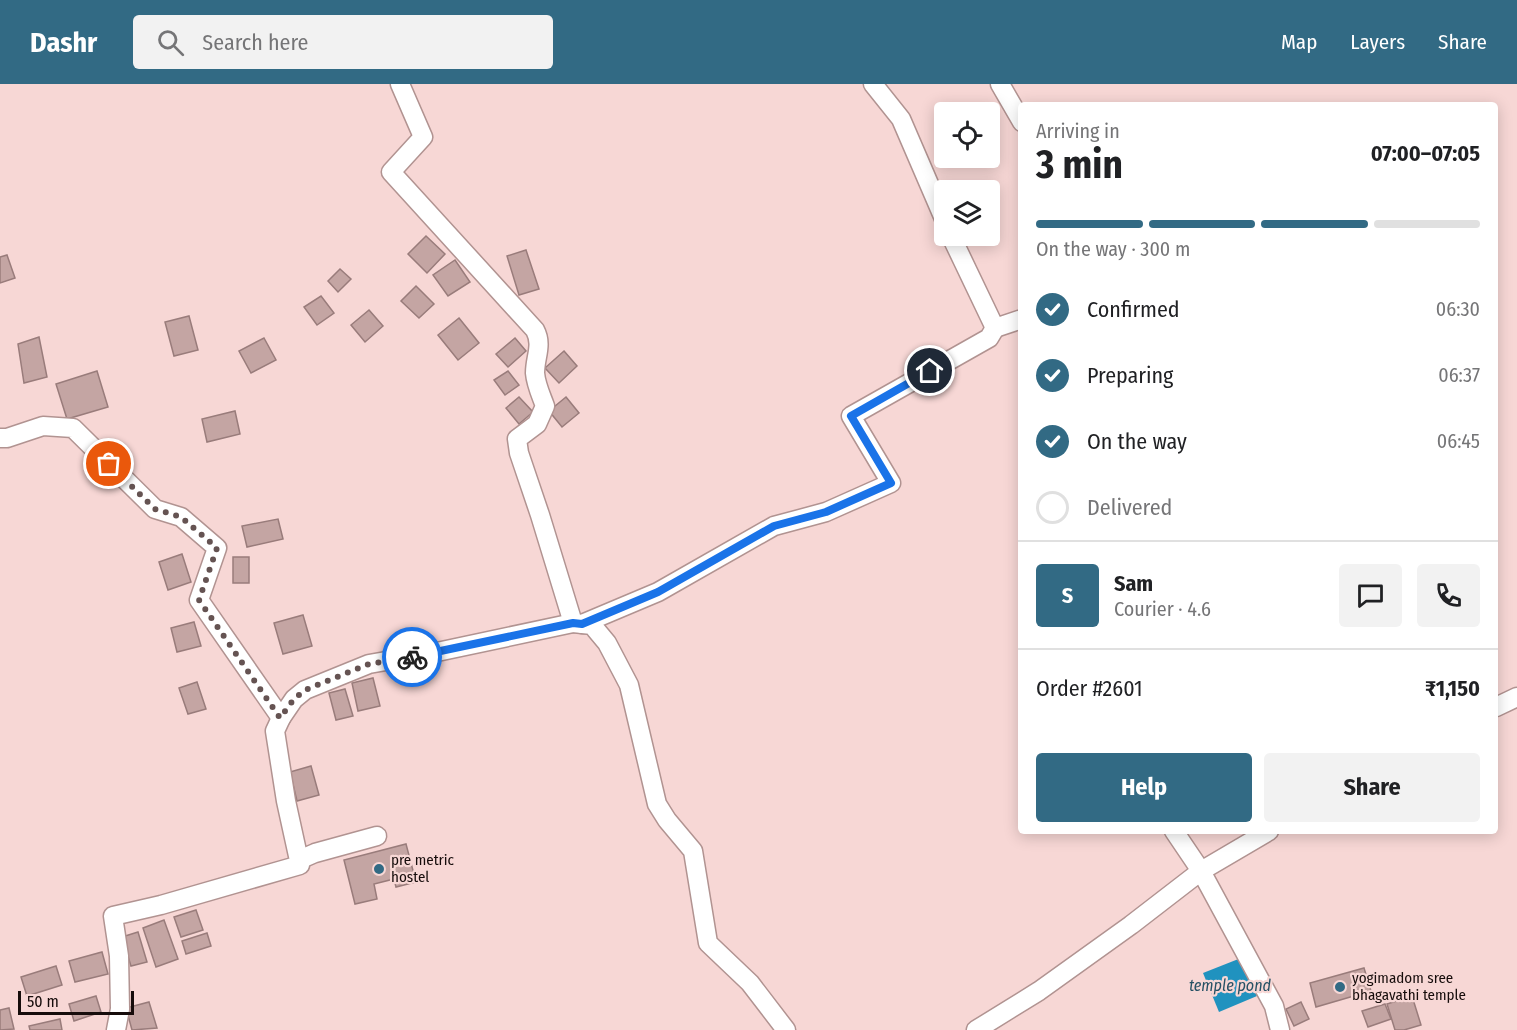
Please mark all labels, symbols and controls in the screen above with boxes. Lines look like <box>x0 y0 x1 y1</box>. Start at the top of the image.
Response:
search box <box>133 15 553 69</box>
text: Dashr <box>30 26 97 59</box>
icon: search <box>154 26 187 59</box>
text: Search here <box>202 29 308 56</box>
text: Map <box>1281 29 1317 55</box>
text: Layers <box>1350 29 1405 55</box>
text: Share <box>1438 29 1487 55</box>
map controls <box>934 102 1000 246</box>
button: locate <box>934 102 1000 168</box>
text: Arriving in <box>1036 119 1120 143</box>
text: 07:00–07:05 <box>1371 140 1480 167</box>
text: 3 min <box>1036 142 1123 188</box>
button: layers <box>934 180 1000 246</box>
text: On the way · 300 m <box>1036 237 1190 261</box>
icon: check <box>1036 293 1069 326</box>
text: Confirmed <box>1087 296 1180 323</box>
text: 06:30 <box>1436 297 1480 321</box>
pin <box>904 345 955 396</box>
icon: home <box>913 354 946 387</box>
icon: check <box>1036 359 1069 392</box>
text: Preparing <box>1087 362 1173 389</box>
text: 06:37 <box>1438 363 1480 387</box>
icon: check <box>1036 425 1069 458</box>
text: On the way <box>1087 428 1187 455</box>
text: 06:45 <box>1437 429 1480 453</box>
pin <box>83 438 134 489</box>
icon: bag <box>92 447 125 480</box>
text: Delivered <box>1087 494 1172 521</box>
button: chat <box>1339 564 1402 627</box>
button: phone <box>1417 564 1480 627</box>
text: Sam <box>1114 570 1153 597</box>
text: S <box>1062 582 1073 609</box>
text: Courier · 4.6 <box>1114 597 1211 621</box>
courier <box>382 627 442 687</box>
icon: bike <box>396 641 429 674</box>
text: Order #2601 <box>1036 675 1143 702</box>
text: ₹1,150 <box>1425 675 1480 702</box>
button: Help <box>1036 753 1252 822</box>
button: Share <box>1264 753 1480 822</box>
place label: pre metric hostel <box>391 851 455 886</box>
marker: pre metric hostel <box>372 862 386 876</box>
place label: yogimadom sree bhagavathi temple <box>1352 969 1466 1004</box>
water label: temple pond <box>1189 976 1272 995</box>
marker: yogimadom sree bhagavathi temple <box>1333 980 1347 994</box>
scale bar <box>18 988 134 1016</box>
text: 50 m <box>27 992 59 1011</box>

